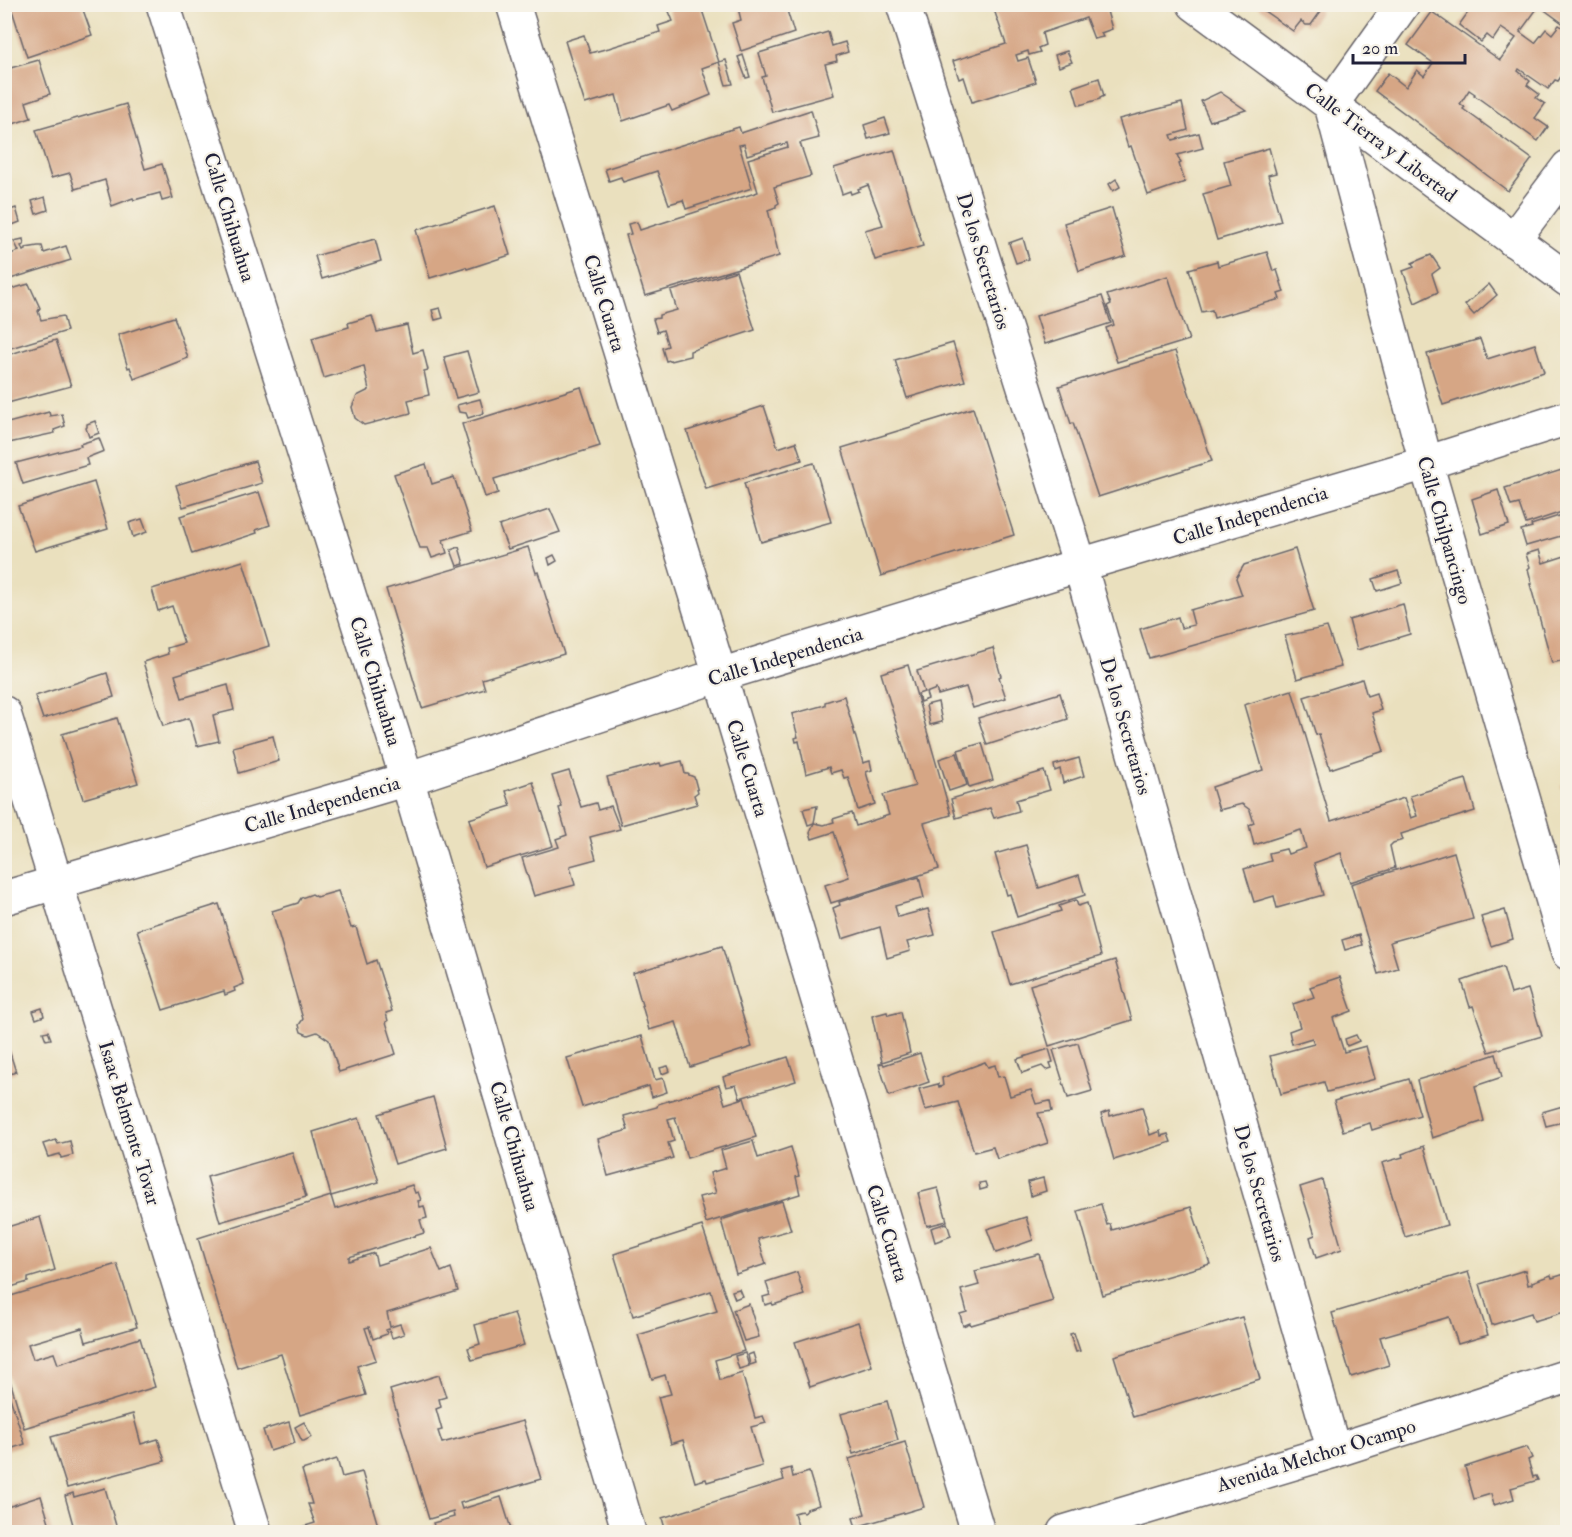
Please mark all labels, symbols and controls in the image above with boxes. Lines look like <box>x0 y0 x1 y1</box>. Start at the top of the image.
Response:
scale bar <box>1353 27 1466 65</box>
text: 20 m <box>1362 37 1398 60</box>
street label: Calle Tierra y Libertad <box>1300 77 1462 208</box>
street label: Calle Chihuahua <box>198 150 261 286</box>
street label: De los Secretarios <box>951 190 1016 333</box>
street label: Calle Cuarta <box>578 251 631 356</box>
street label: Calle Chilpancingo <box>1410 453 1478 607</box>
street label: Calle Independencia <box>1170 480 1332 552</box>
street label: Calle Chihuahua <box>344 614 407 750</box>
street label: Calle Independencia <box>705 621 867 693</box>
street label: De los Secretarios <box>1094 655 1157 798</box>
street label: Calle Cuarta <box>721 716 774 821</box>
street label: Calle Independencia <box>241 770 404 840</box>
street label: Isaac Belmonte Tovar <box>93 1038 167 1209</box>
street label: Calle Chihuahua <box>484 1078 545 1215</box>
street label: De los Secretarios <box>1228 1122 1291 1265</box>
street label: Calle Cuarta <box>861 1181 914 1286</box>
street label: Avenida Melchor Ocampo <box>1213 1413 1419 1499</box>

